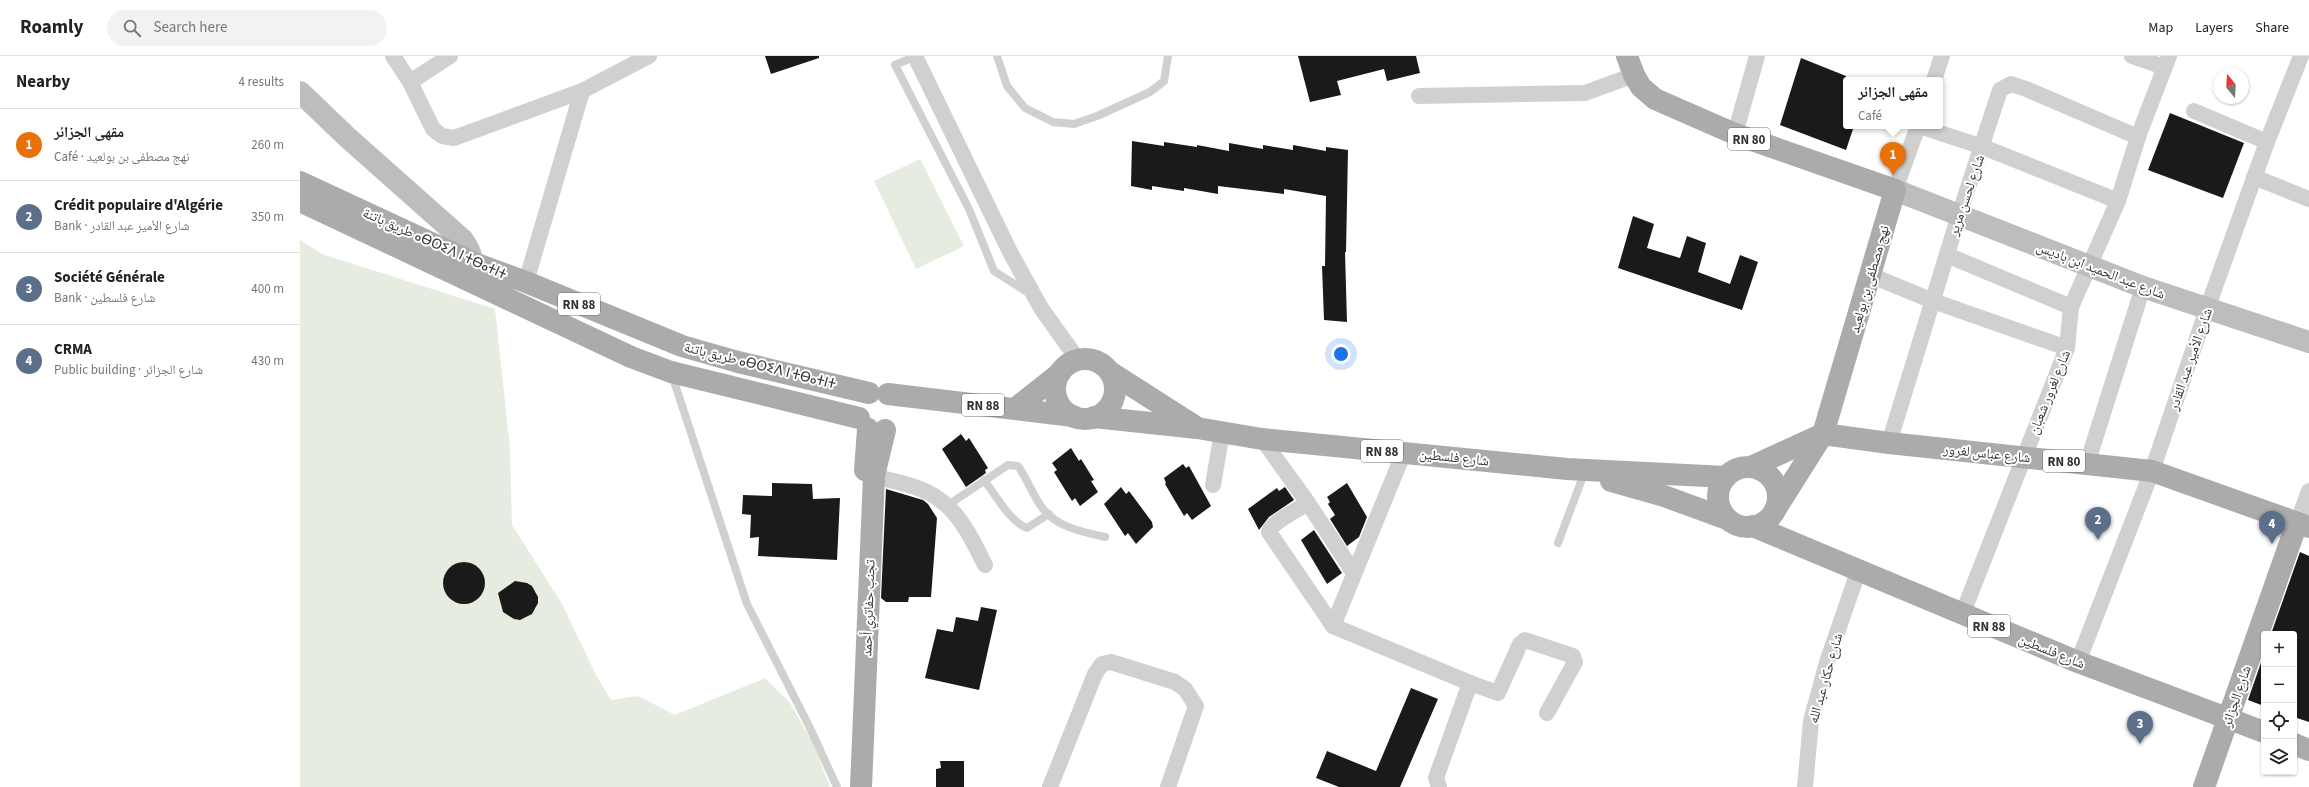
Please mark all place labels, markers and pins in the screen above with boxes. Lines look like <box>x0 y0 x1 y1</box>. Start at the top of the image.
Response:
pin: 1 <box>1880 142 1906 175</box>
pin: 2 <box>2085 507 2111 540</box>
pin: 4 <box>2259 511 2285 544</box>
pin: 3 <box>2127 711 2153 744</box>

